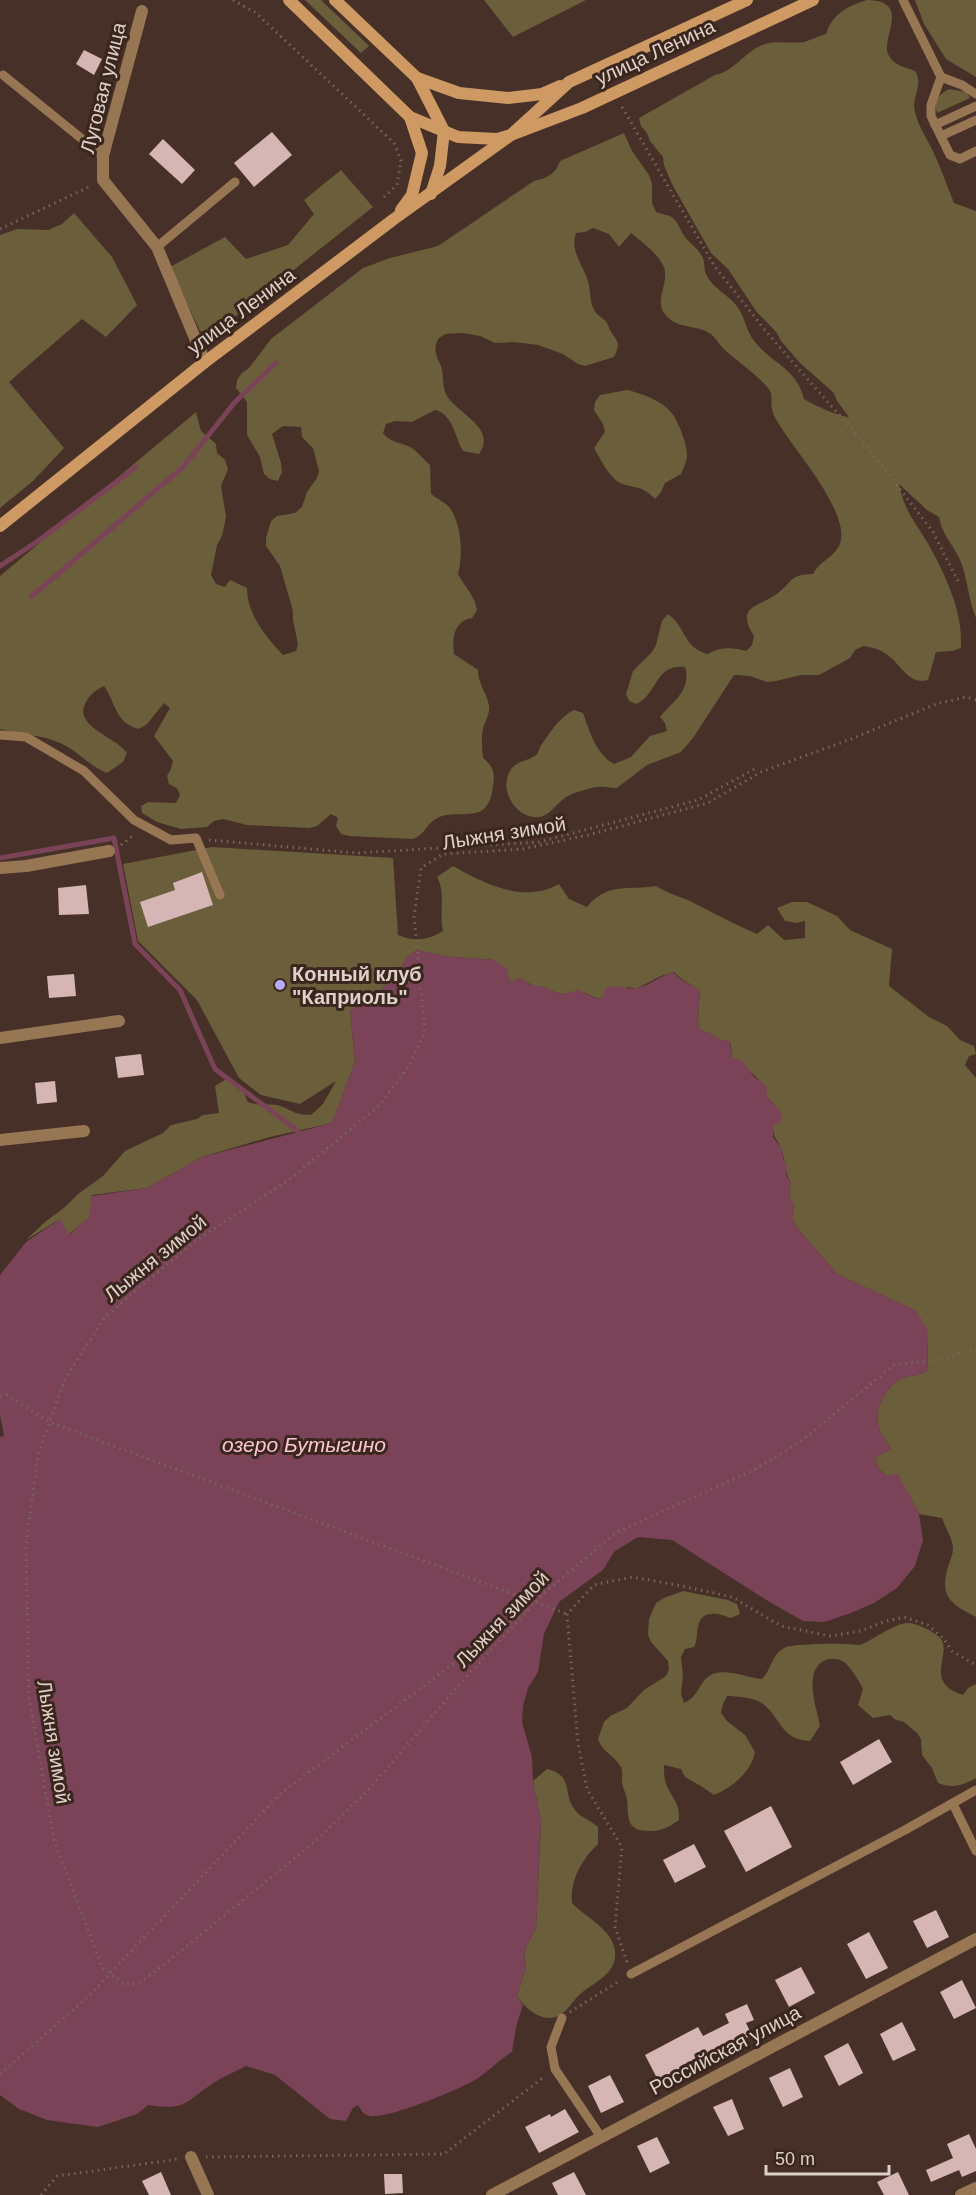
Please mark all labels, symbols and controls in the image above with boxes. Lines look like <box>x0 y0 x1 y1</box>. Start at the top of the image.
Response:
street label: улица Ленина <box>592 14 719 89</box>
street label: Луговая улица <box>76 19 130 156</box>
street label: улица Ленина <box>183 263 300 359</box>
street label: Лыжня зимой <box>441 812 567 854</box>
place label: Конный клуб "Каприоль" <box>292 963 422 1008</box>
marker: Конный клуб "Каприоль" <box>273 978 287 992</box>
street label: Лыжня зимой <box>100 1210 210 1306</box>
water label: озеро Бутыгино <box>222 1433 386 1456</box>
street label: Лыжня зимой <box>451 1567 553 1671</box>
street label: Лыжня зимой <box>33 1679 75 1805</box>
street label: Российская улица <box>646 2001 805 2099</box>
scale bar <box>766 2138 889 2176</box>
text: 50 m <box>775 2149 815 2169</box>

